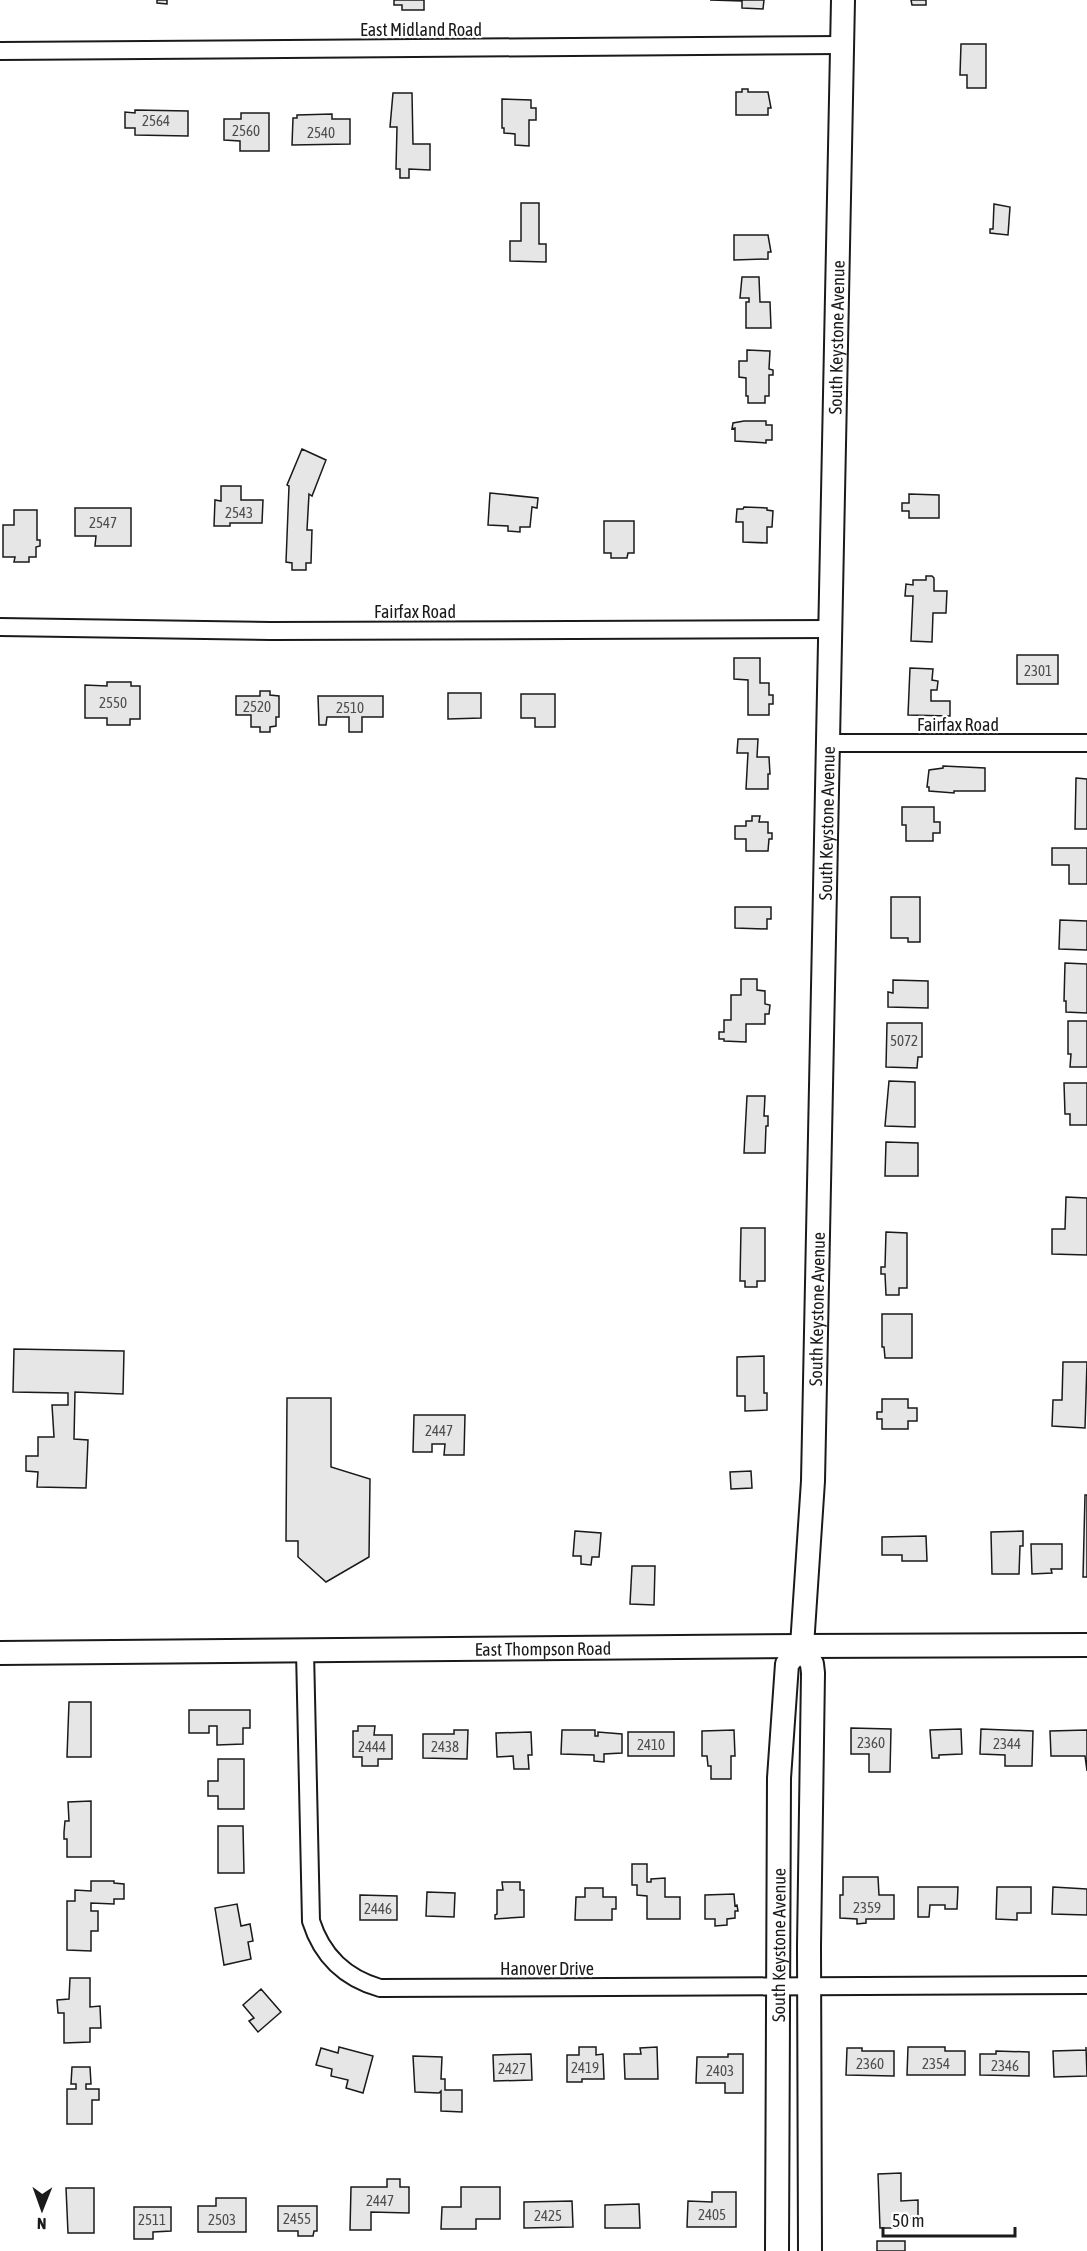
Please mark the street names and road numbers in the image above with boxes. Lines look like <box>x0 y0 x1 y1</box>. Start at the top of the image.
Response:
street label: East Midland Road <box>360 19 482 40</box>
street label: South Keystone Avenue <box>824 260 848 415</box>
street label: Fairfax Road <box>374 601 456 622</box>
street label: Fairfax Road <box>917 714 999 735</box>
street label: South Keystone Avenue <box>814 746 838 900</box>
street label: South Keystone Avenue <box>804 1232 829 1386</box>
street label: East Thompson Road <box>475 1637 611 1659</box>
street label: South Keystone Avenue <box>767 1868 789 2022</box>
street label: Hanover Drive <box>500 1958 594 1979</box>

